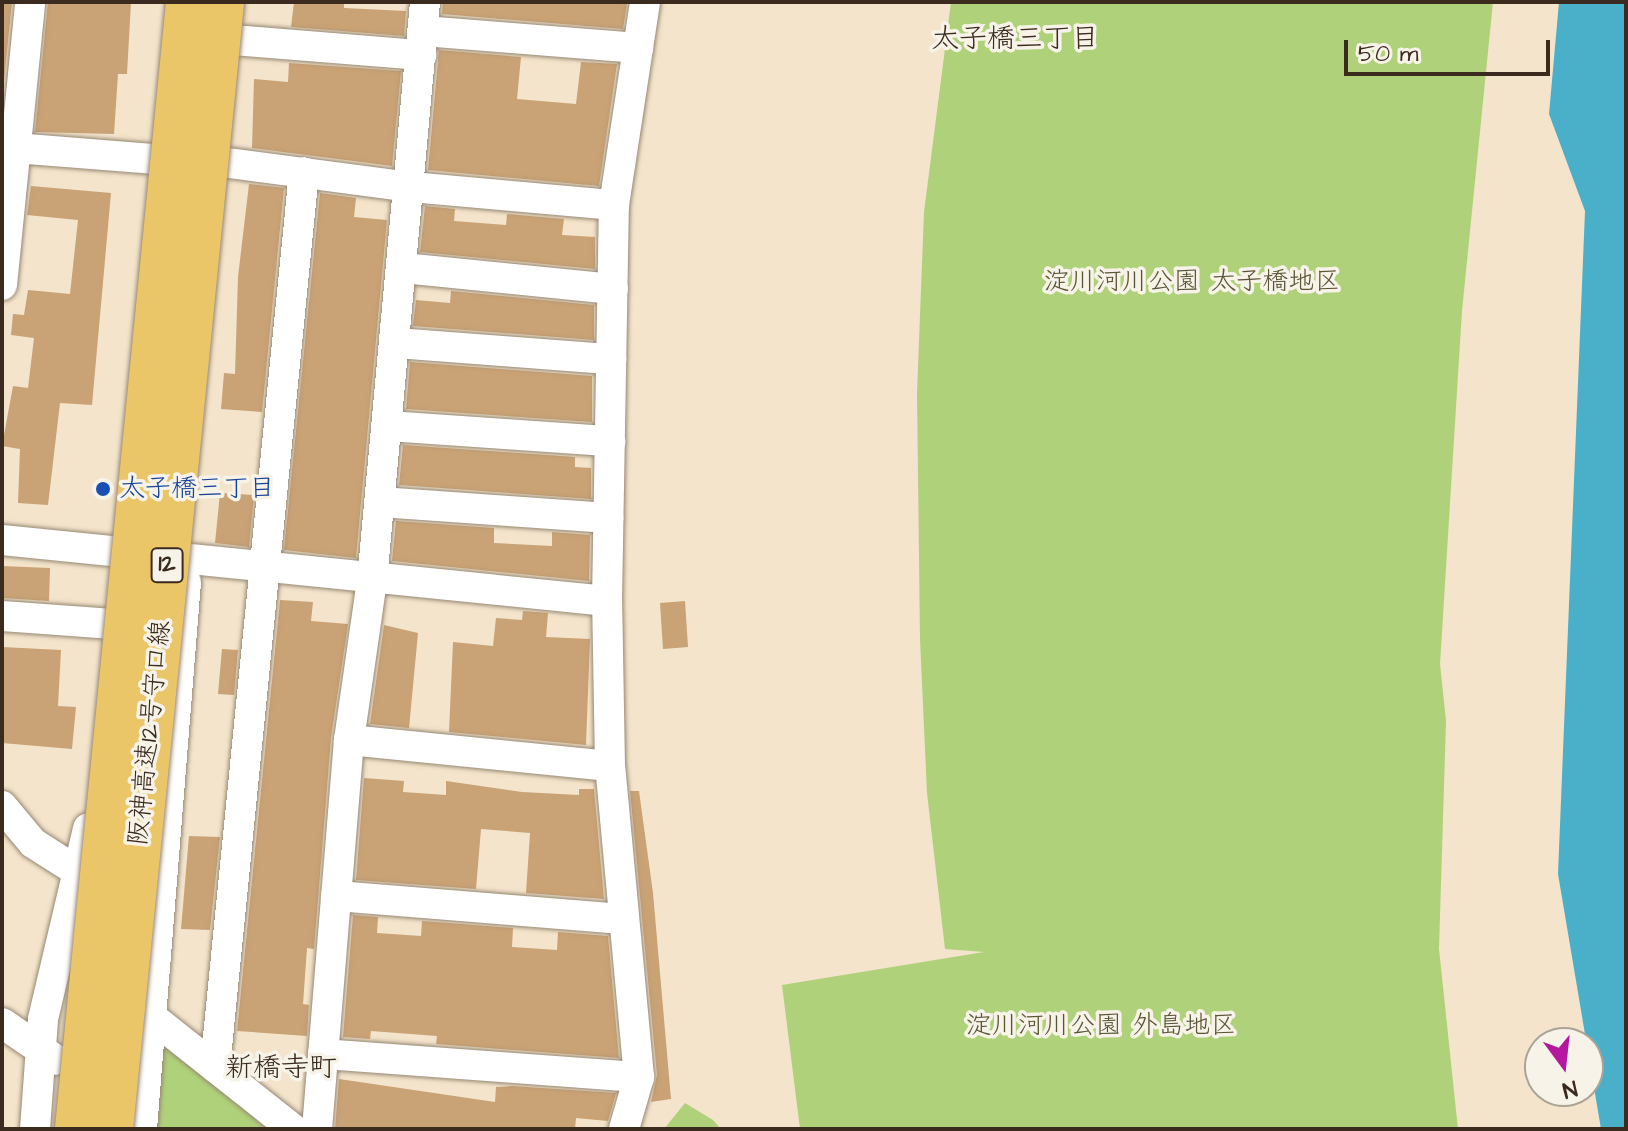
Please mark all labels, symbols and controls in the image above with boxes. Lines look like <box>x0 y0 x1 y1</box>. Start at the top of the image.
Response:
district label: 太子橋三丁目 <box>931 22 1099 56</box>
scale bar <box>1348 24 1554 74</box>
text: 50 m <box>1358 37 1418 71</box>
park label: 淀川河川公園 太子橋地区 <box>1044 266 1340 298</box>
place label: 太子橋三丁目 <box>119 473 275 505</box>
marker: 太子橋三丁目 <box>94 480 112 498</box>
road number: 12 <box>149 545 185 585</box>
street label: 阪神高速12号守口線 <box>123 619 177 847</box>
park label: 淀川河川公園 外島地区 <box>966 1010 1236 1042</box>
north arrow <box>1524 1027 1604 1107</box>
district label: 新橋寺町 <box>225 1051 337 1085</box>
text: N <box>1559 1072 1581 1105</box>

